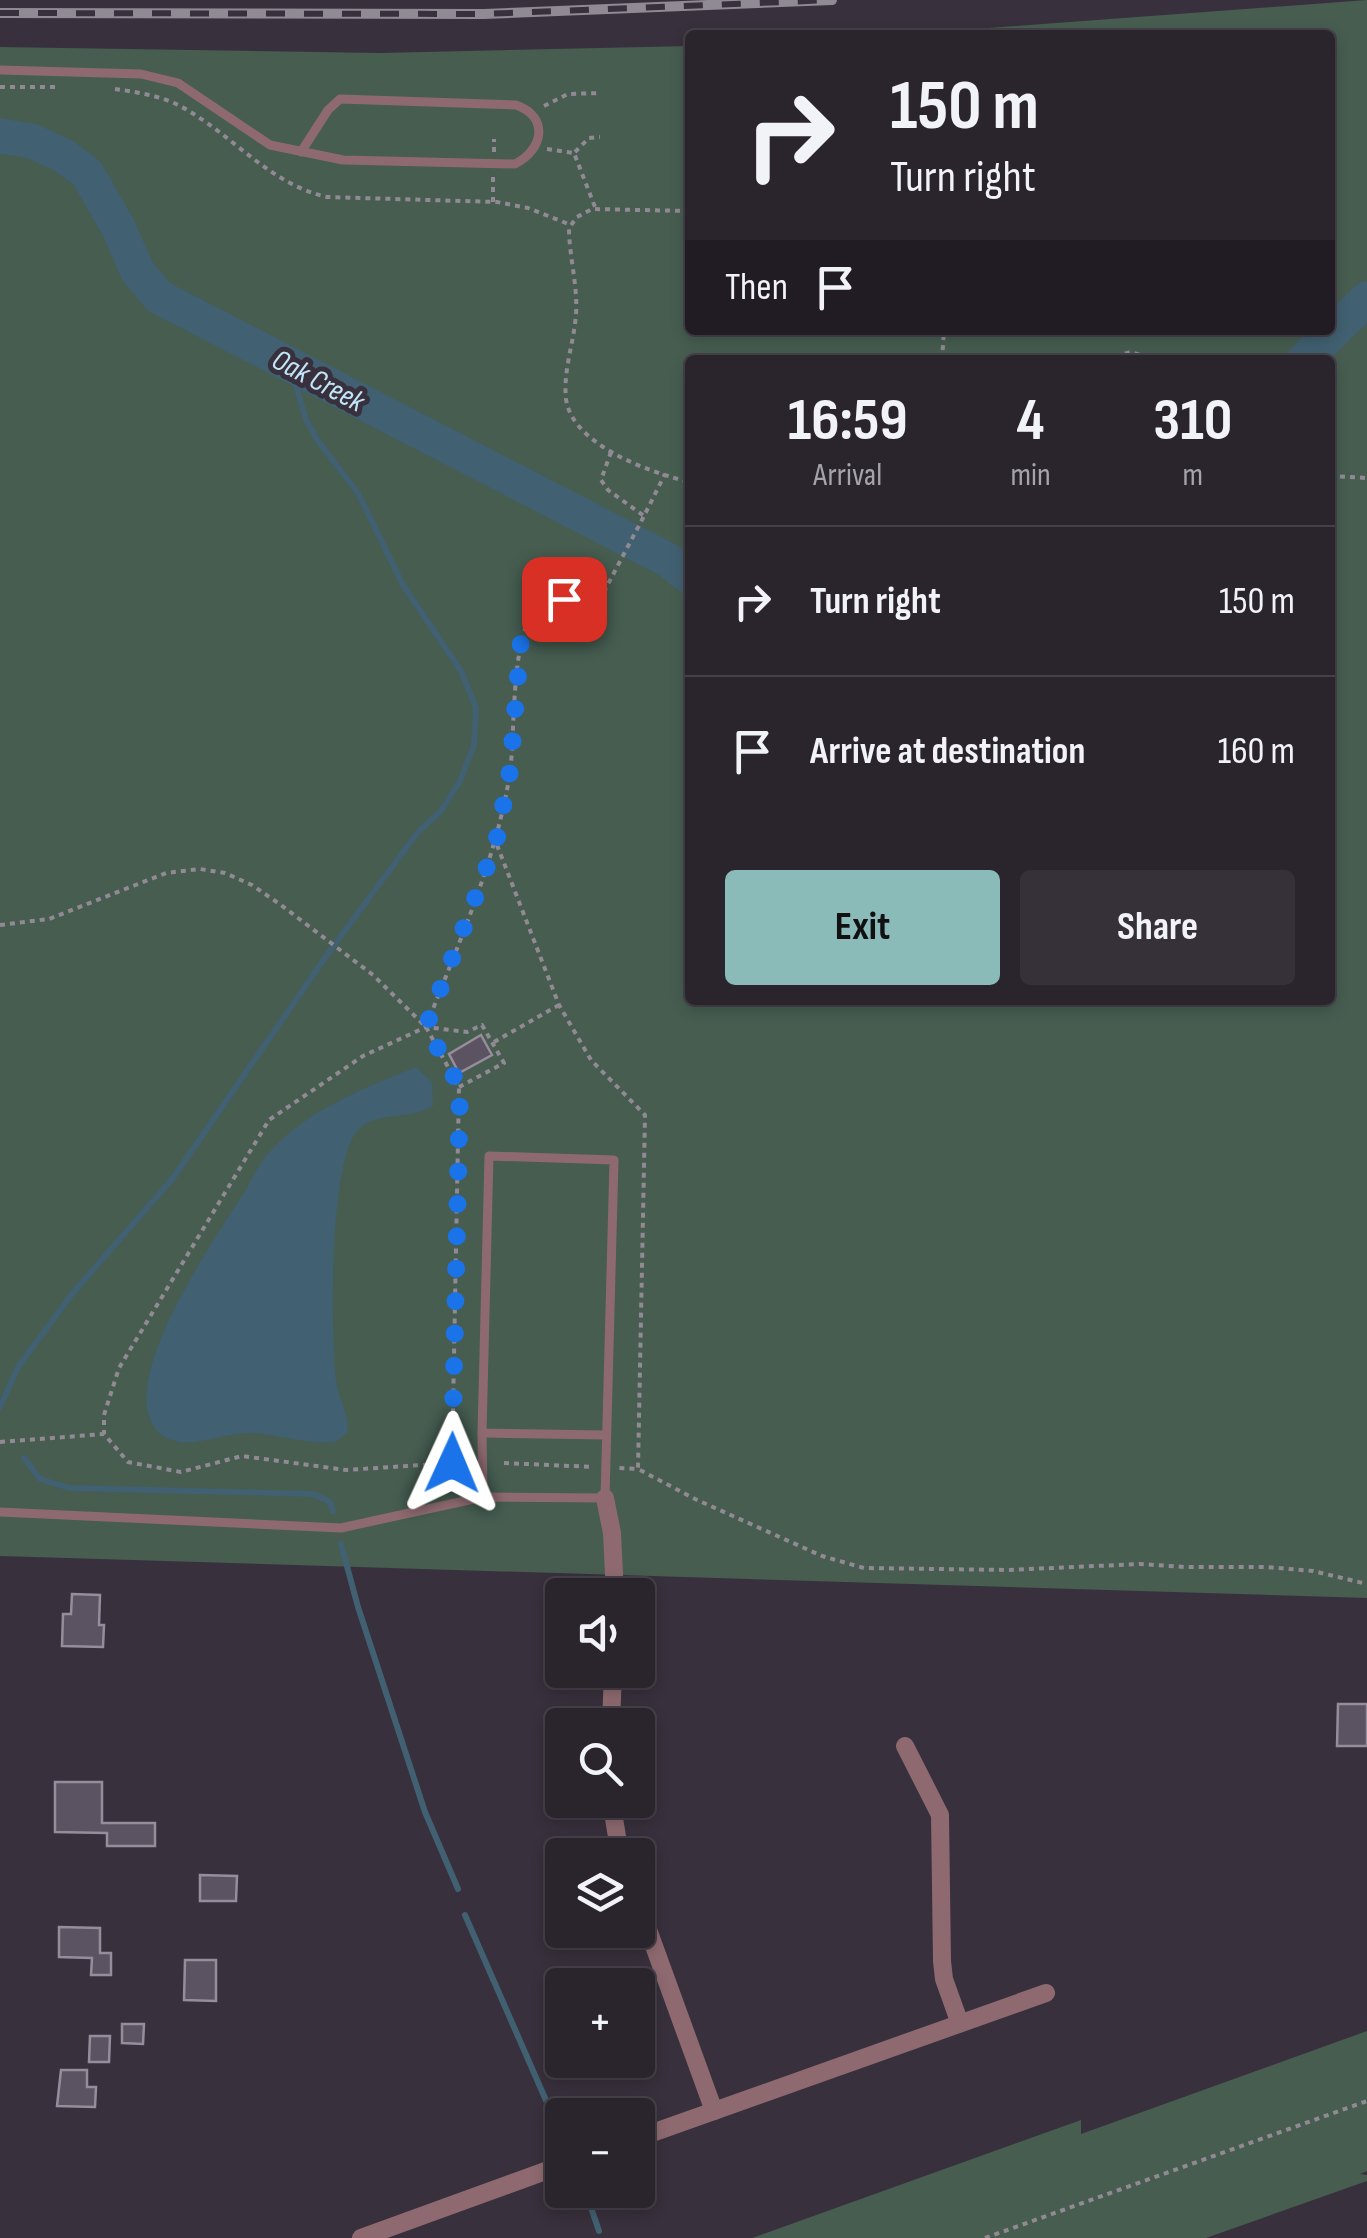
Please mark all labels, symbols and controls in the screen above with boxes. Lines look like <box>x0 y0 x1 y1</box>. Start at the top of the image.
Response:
text: 150 m <box>890 65 1039 149</box>
icon: right <box>725 70 855 200</box>
text: Turn right <box>890 150 1036 205</box>
icon: arrive <box>808 260 863 315</box>
text: Then <box>725 265 788 310</box>
water label: Oak Creek <box>266 342 371 421</box>
text: 16:59 <box>788 385 908 457</box>
text: 4 <box>1017 385 1044 457</box>
text: 310 <box>1153 385 1232 457</box>
text: Arrival <box>813 456 882 495</box>
text: min <box>1010 456 1051 495</box>
text: m <box>1183 456 1203 495</box>
pin <box>522 557 607 642</box>
icon: arrive <box>537 572 592 627</box>
icon: right <box>725 574 780 629</box>
text: Turn right <box>810 579 941 624</box>
text: 150 m <box>1219 579 1295 624</box>
icon: arrive <box>725 724 780 779</box>
text: Arrive at destination <box>810 729 1085 774</box>
text: 160 m <box>1218 729 1295 774</box>
button: Exit <box>725 870 1000 985</box>
button: Share <box>1020 870 1295 985</box>
position arrow <box>400 1411 504 1515</box>
map controls <box>545 1578 655 2208</box>
button: sound <box>545 1578 655 1688</box>
button: search <box>545 1708 655 1818</box>
button: layers <box>545 1838 655 1948</box>
button: + <box>545 1968 655 2078</box>
button: − <box>545 2098 655 2208</box>

